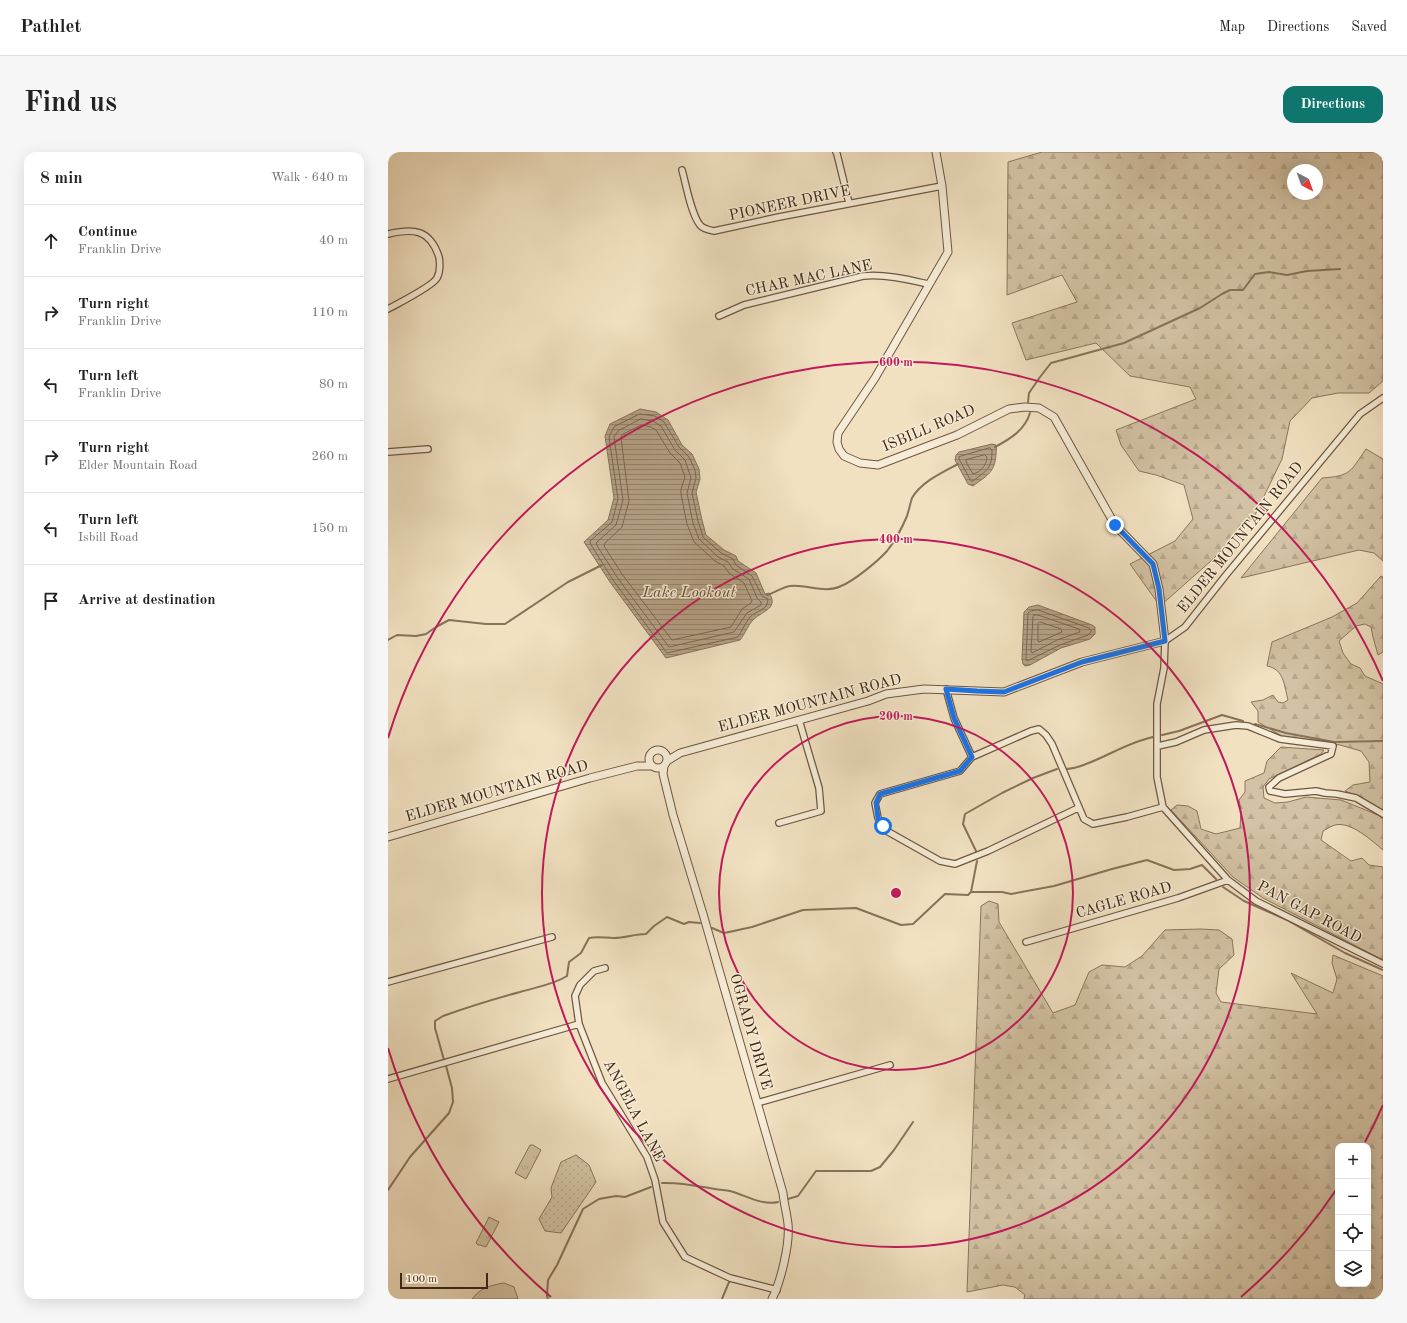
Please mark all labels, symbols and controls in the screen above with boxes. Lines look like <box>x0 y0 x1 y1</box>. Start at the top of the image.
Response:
text: Pathlet <box>20 18 81 37</box>
text: Map <box>1219 20 1245 34</box>
text: Directions <box>1267 20 1329 34</box>
text: Saved <box>1351 20 1387 34</box>
button: Directions <box>1283 86 1383 123</box>
text: Find us <box>24 90 117 118</box>
north arrow <box>1287 164 1323 200</box>
text: 8 min <box>40 170 83 187</box>
text: Walk · 640 m <box>271 171 348 184</box>
street label: PIONEER DRIVE <box>728 184 852 224</box>
text: Continue <box>78 225 137 240</box>
icon: ahead <box>40 230 62 252</box>
text: 40 m <box>319 234 348 247</box>
text: Franklin Drive <box>78 243 161 256</box>
street label: CHAR MAC LANE <box>744 258 874 300</box>
text: Turn right <box>78 297 149 312</box>
icon: right <box>40 302 62 324</box>
text: 110 m <box>311 306 348 319</box>
text: Franklin Drive <box>78 315 161 328</box>
text: 600 m <box>879 357 913 369</box>
text: Turn left <box>78 369 138 384</box>
icon: left <box>40 374 62 396</box>
text: 80 m <box>319 378 348 391</box>
text: Franklin Drive <box>78 387 161 400</box>
street label: ISBILL ROAD <box>880 403 978 455</box>
text: Turn right <box>78 441 149 456</box>
icon: right <box>40 446 62 468</box>
text: 260 m <box>311 450 348 463</box>
text: Elder Mountain Road <box>78 459 198 472</box>
street label: ELDER MOUNTAIN ROAD <box>1176 460 1306 616</box>
text: Turn left <box>78 513 138 528</box>
route end <box>1106 516 1124 534</box>
icon: left <box>40 518 62 540</box>
text: 150 m <box>311 522 348 535</box>
text: Isbill Road <box>78 531 139 544</box>
text: 400 m <box>879 534 913 546</box>
water label: Lake Lookout <box>641 585 737 601</box>
icon: arrive <box>40 590 62 612</box>
text: Arrive at destination <box>78 593 216 608</box>
street label: ELDER MOUNTAIN ROAD <box>717 672 903 736</box>
text: 200 m <box>879 711 913 723</box>
street label: ELDER MOUNTAIN ROAD <box>404 759 590 825</box>
route start <box>874 817 892 835</box>
street label: PAN GAP ROAD <box>1254 879 1364 947</box>
street label: CAGLE ROAD <box>1074 880 1174 922</box>
centre of rings <box>889 886 903 900</box>
street label: OGRADY DRIVE <box>726 972 774 1092</box>
street label: ANGELA LANE <box>600 1057 666 1165</box>
map controls <box>1335 1143 1371 1287</box>
button: + <box>1335 1143 1371 1179</box>
button: − <box>1335 1179 1371 1215</box>
button: locate <box>1335 1215 1371 1251</box>
button: layers <box>1335 1251 1371 1287</box>
scale bar <box>400 1271 488 1290</box>
text: 100 m <box>406 1274 437 1285</box>

